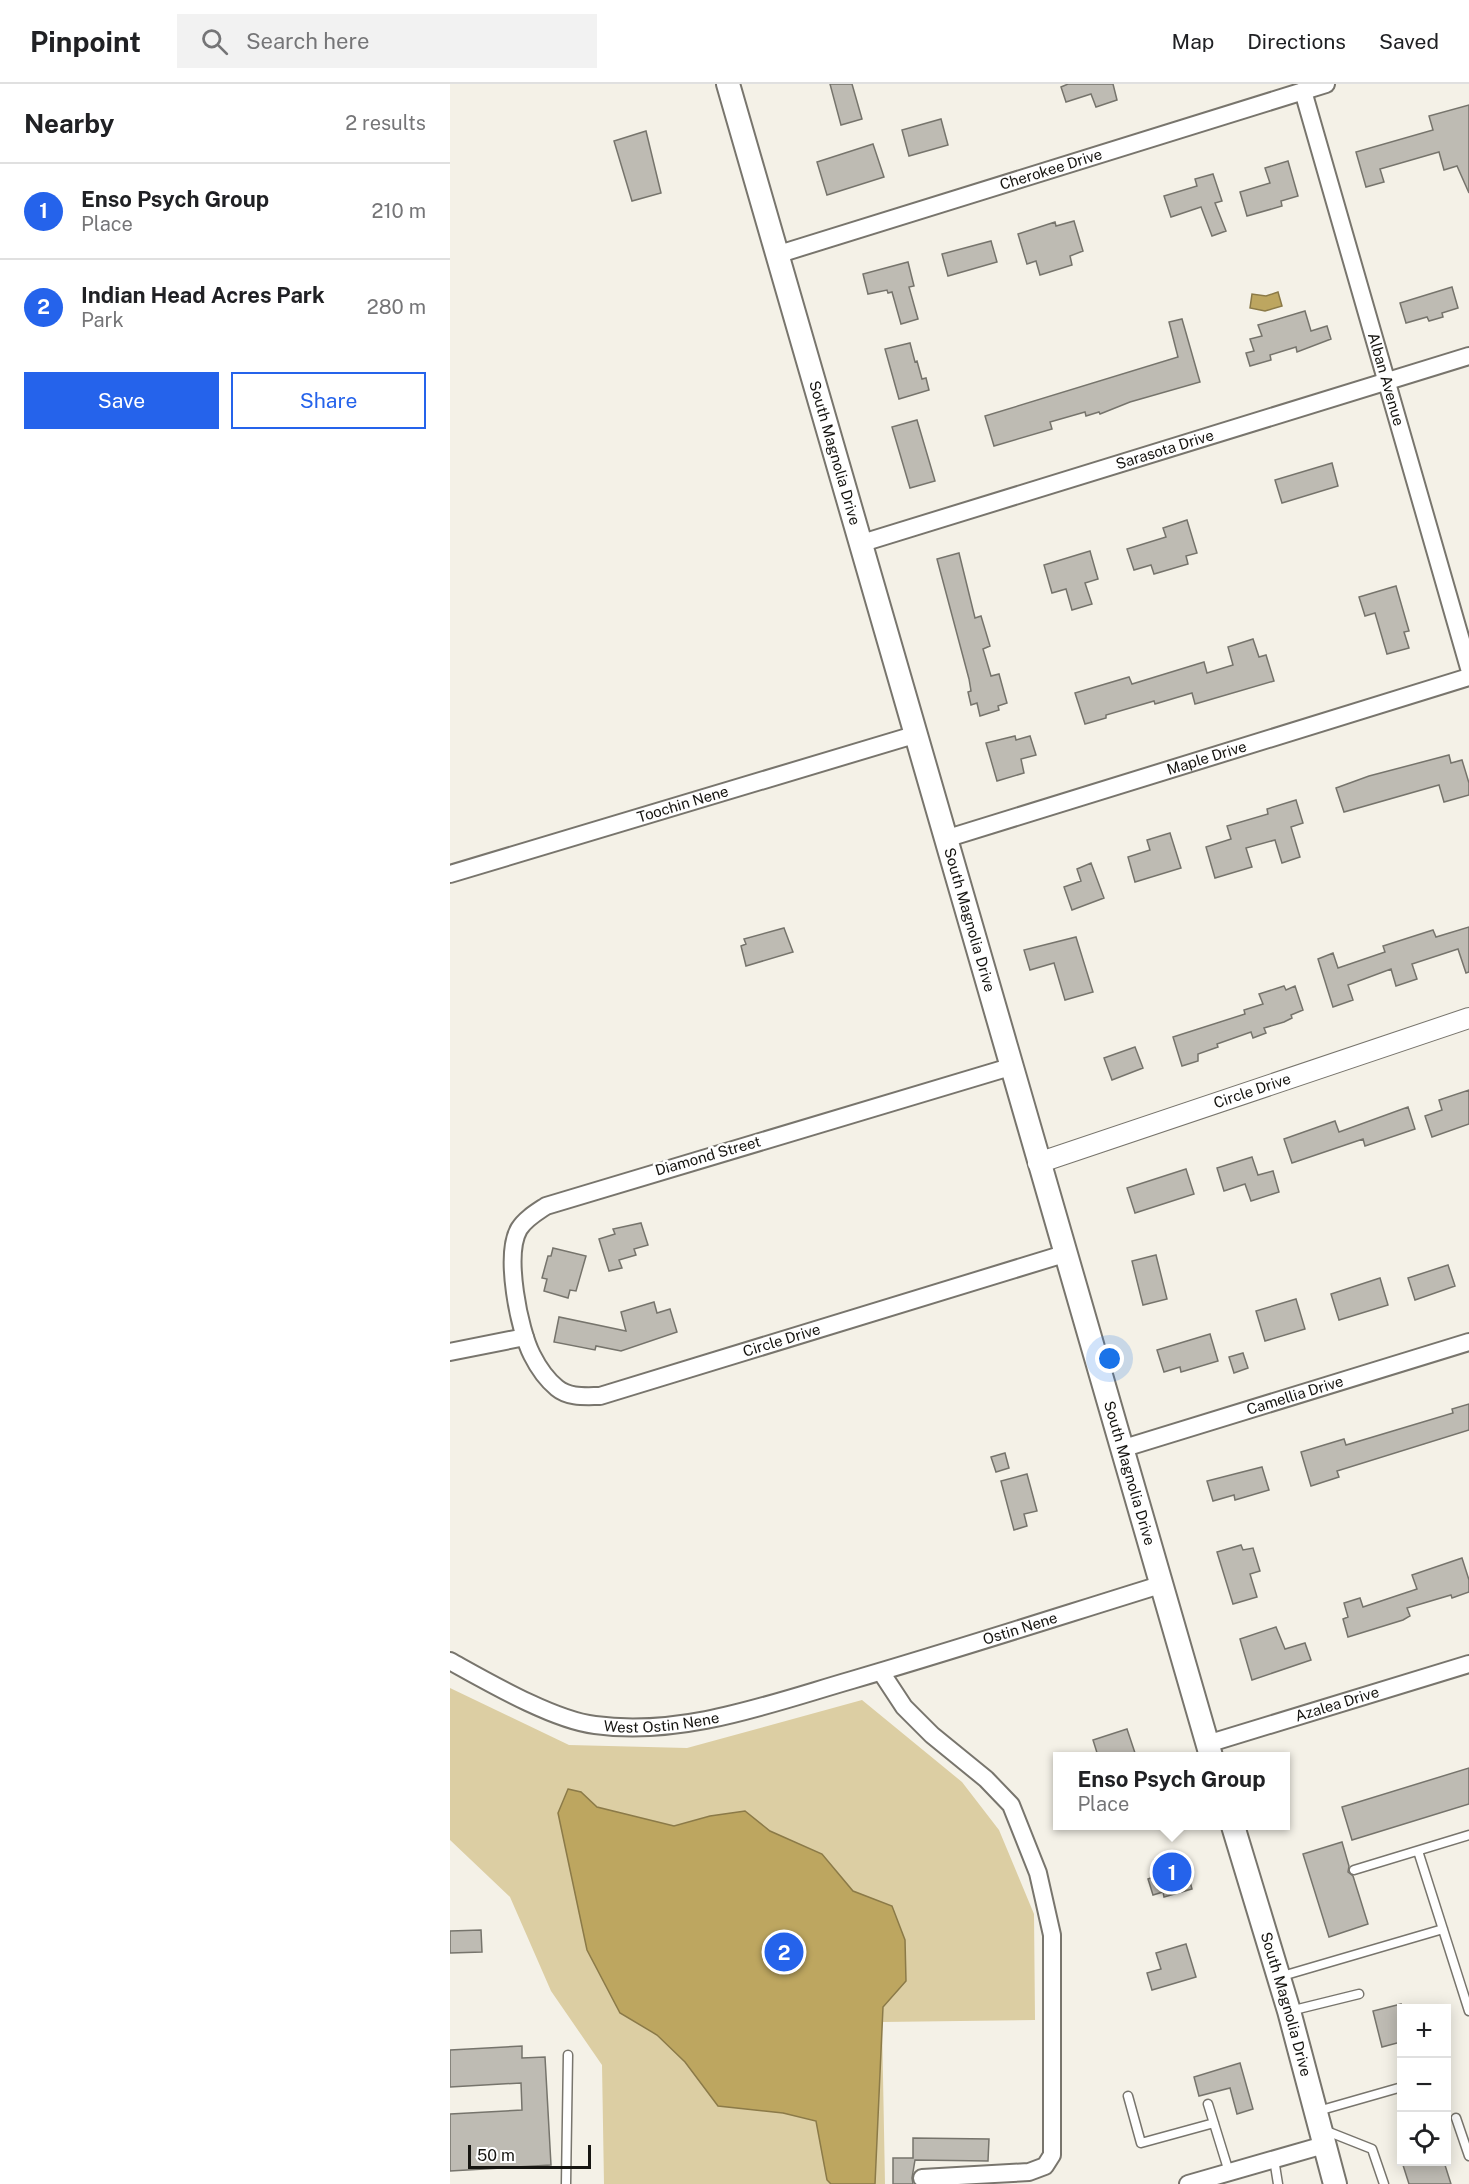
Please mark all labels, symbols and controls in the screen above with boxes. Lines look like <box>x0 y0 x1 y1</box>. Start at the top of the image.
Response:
search box <box>177 14 597 68</box>
text: Pinpoint <box>30 25 141 58</box>
icon: search <box>198 25 231 58</box>
text: Search here <box>246 28 369 54</box>
text: Map <box>1172 29 1214 54</box>
text: Directions <box>1247 29 1346 54</box>
text: Saved <box>1379 29 1439 54</box>
text: Nearby <box>24 108 114 139</box>
text: 2 results <box>345 111 426 135</box>
street label: Cherokee Drive <box>998 145 1104 193</box>
text: Enso Psych Group <box>81 186 269 212</box>
text: 1 <box>39 199 48 223</box>
text: 210 m <box>372 199 426 223</box>
text: Place <box>81 212 133 236</box>
text: Indian Head Acres Park <box>81 282 325 308</box>
text: 2 <box>37 295 50 319</box>
text: 280 m <box>367 295 426 319</box>
text: Park <box>81 308 124 332</box>
street label: Alban Avenue <box>1365 331 1408 428</box>
button: Save <box>24 372 219 429</box>
button: Share <box>231 372 426 429</box>
street label: South Magnolia Drive <box>806 379 864 527</box>
street label: Sarasota Drive <box>1114 426 1216 472</box>
street label: Maple Drive <box>1165 737 1249 778</box>
street label: Toochin Nene <box>635 782 730 825</box>
street label: South Magnolia Drive <box>941 846 999 994</box>
street label: Circle Drive <box>1211 1070 1293 1111</box>
street label: Diamond Street <box>653 1132 763 1179</box>
street label: Circle Drive <box>741 1320 822 1360</box>
your location <box>1095 1344 1124 1373</box>
street label: Camellia Drive <box>1244 1372 1345 1418</box>
street label: South Magnolia Drive <box>1101 1399 1159 1547</box>
street label: Ostin Nene <box>981 1609 1059 1648</box>
street label: Azalea Drive <box>1293 1683 1381 1725</box>
street label: West Ostin Nene <box>603 1709 721 1736</box>
popup <box>1053 1752 1290 1830</box>
text: Enso Psych Group <box>1077 1766 1266 1792</box>
text: Place <box>1077 1792 1129 1816</box>
pin: 1 <box>1152 1850 1192 1894</box>
pin: 2 <box>764 1930 804 1974</box>
street label: South Magnolia Drive <box>1258 1930 1315 2078</box>
map controls <box>1397 2004 1451 2166</box>
button: + <box>1397 2004 1451 2058</box>
button: − <box>1397 2058 1451 2112</box>
button: locate <box>1397 2112 1451 2166</box>
scale bar <box>468 2142 591 2170</box>
text: 50 m <box>477 2146 515 2165</box>

